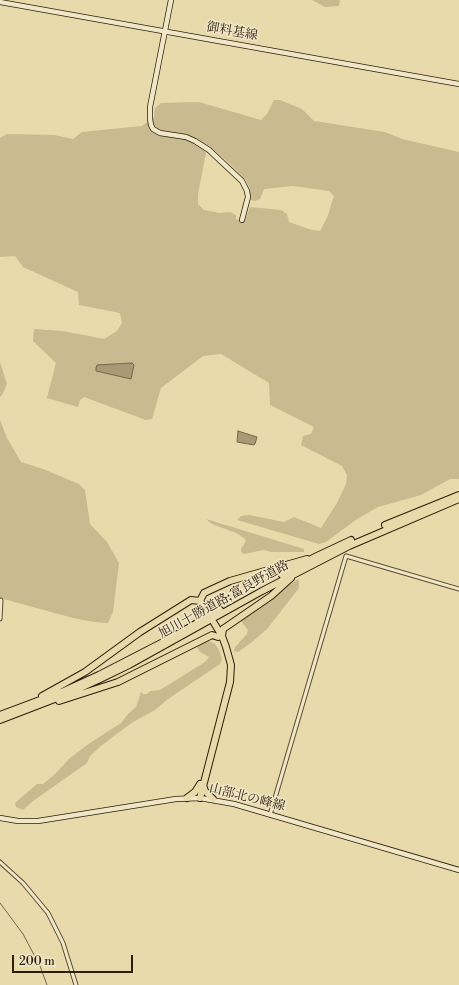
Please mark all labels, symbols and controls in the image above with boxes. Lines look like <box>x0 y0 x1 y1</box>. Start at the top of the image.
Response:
street label: 御料基線 <box>205 20 259 44</box>
street label: 旭川十勝道路;富良野道路 <box>156 558 292 642</box>
street label: 山部北の峰線 <box>207 781 287 815</box>
scale bar <box>14 947 135 973</box>
text: 200 m <box>19 954 55 969</box>

